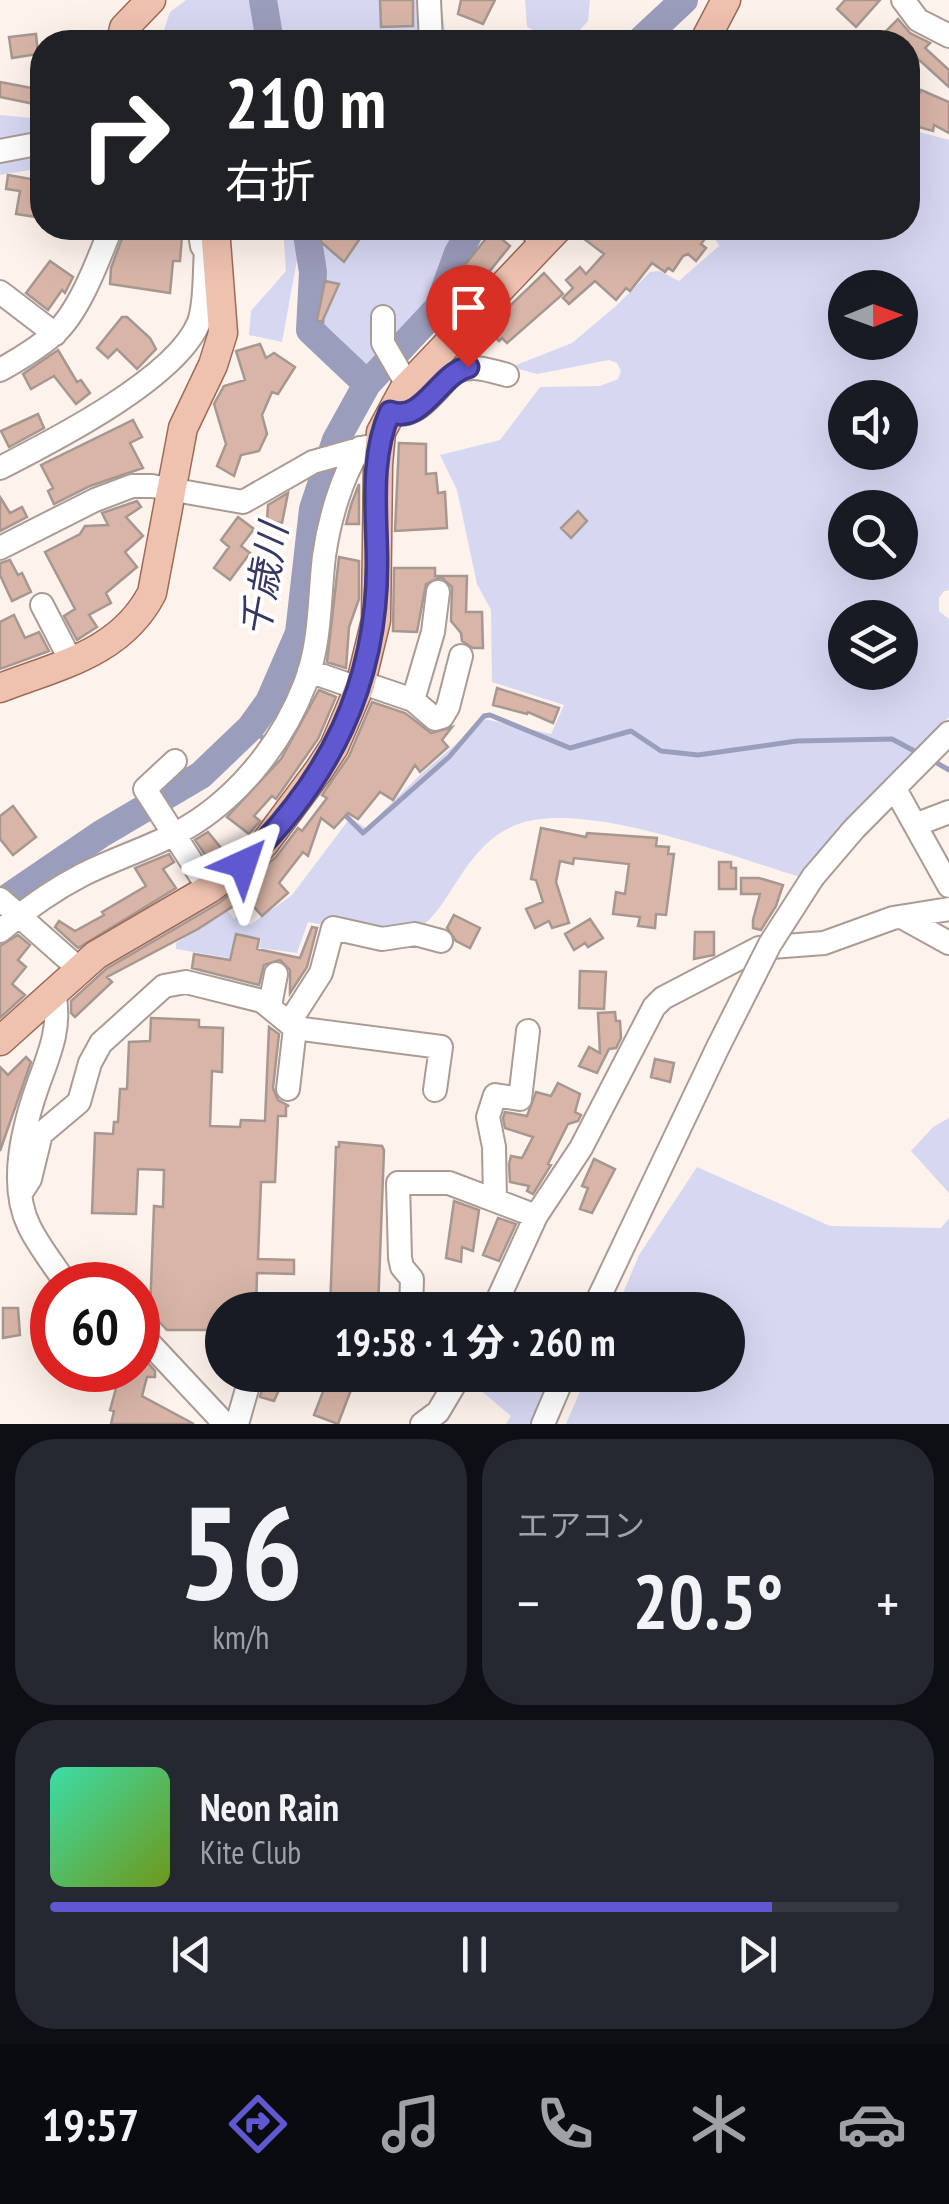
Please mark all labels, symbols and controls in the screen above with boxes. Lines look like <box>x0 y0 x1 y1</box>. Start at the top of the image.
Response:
text: 210 m <box>225 57 386 147</box>
icon: right <box>60 70 190 200</box>
text: 右折 <box>225 151 315 209</box>
pin <box>426 265 511 368</box>
north arrow <box>828 270 918 360</box>
map controls <box>828 270 918 690</box>
icon: arrive <box>441 280 496 335</box>
button: sound <box>828 380 918 470</box>
button: search <box>828 490 918 580</box>
water label: 千歳川 <box>229 516 298 640</box>
button: layers <box>828 600 918 690</box>
position arrow <box>191 812 295 916</box>
speed limit sign: 60 <box>30 1262 160 1392</box>
text: 19:58 · 1 分 · 260 m <box>335 1317 615 1366</box>
text: 56 <box>179 1467 303 1635</box>
text: エアコン <box>517 1504 645 1546</box>
text: 20.5° <box>633 1553 783 1650</box>
text: − <box>517 1567 540 1638</box>
text: + <box>876 1567 899 1638</box>
text: km/h <box>213 1616 269 1658</box>
text: Neon Rain <box>200 1782 339 1831</box>
text: Kite Club <box>200 1831 301 1873</box>
icon: previous <box>164 1927 219 1982</box>
icon: pause <box>447 1927 502 1982</box>
icon: next <box>730 1927 785 1982</box>
icon: directions <box>223 2089 293 2159</box>
icon: music <box>376 2089 446 2159</box>
icon: phone <box>530 2089 600 2159</box>
icon: climate <box>684 2089 754 2159</box>
icon: car <box>837 2089 907 2159</box>
text: 19:57 <box>42 2095 139 2153</box>

